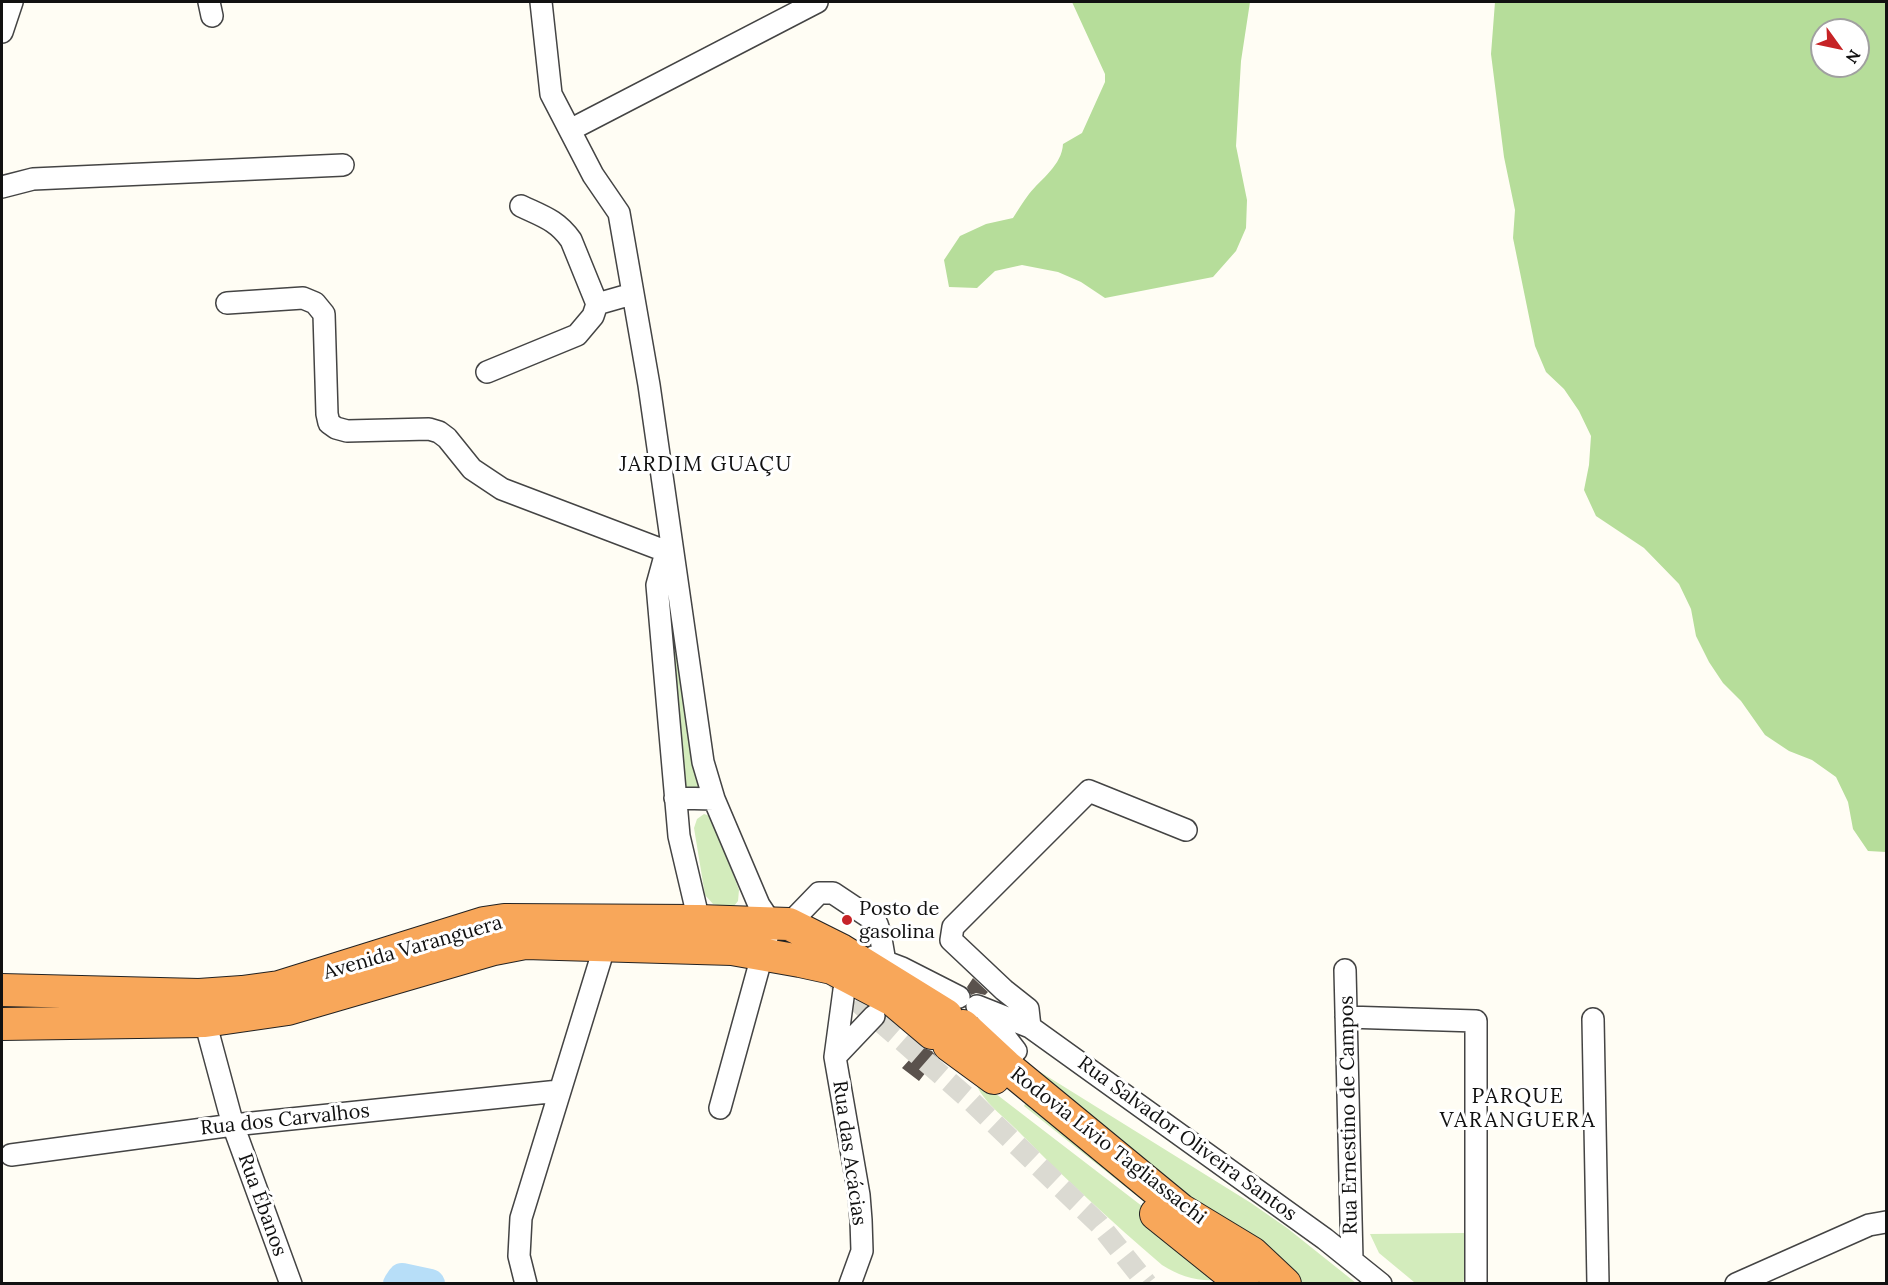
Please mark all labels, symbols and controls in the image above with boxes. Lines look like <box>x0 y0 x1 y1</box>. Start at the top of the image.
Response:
north arrow <box>1810 18 1870 78</box>
text: N <box>1842 46 1865 67</box>
district label: JARDIM GUAÇU <box>619 452 793 478</box>
place label: Posto de gasolina <box>859 897 939 944</box>
street label: Avenida Varanguera <box>321 911 505 985</box>
marker: Posto de gasolina <box>840 913 854 927</box>
street label: Rua Ernestino de Campos <box>1335 995 1363 1235</box>
street label: Rua Salvador Oliveira Santos <box>1073 1051 1301 1227</box>
street label: Rodovia Lívio Tagliassachi <box>1005 1062 1211 1230</box>
street label: Rua das Acácias <box>827 1079 871 1227</box>
district label: PARQUE VARANGUERA <box>1440 1084 1596 1134</box>
street label: Rua dos Carvalhos <box>199 1099 371 1141</box>
street label: Rua Ébanos <box>232 1150 292 1260</box>

